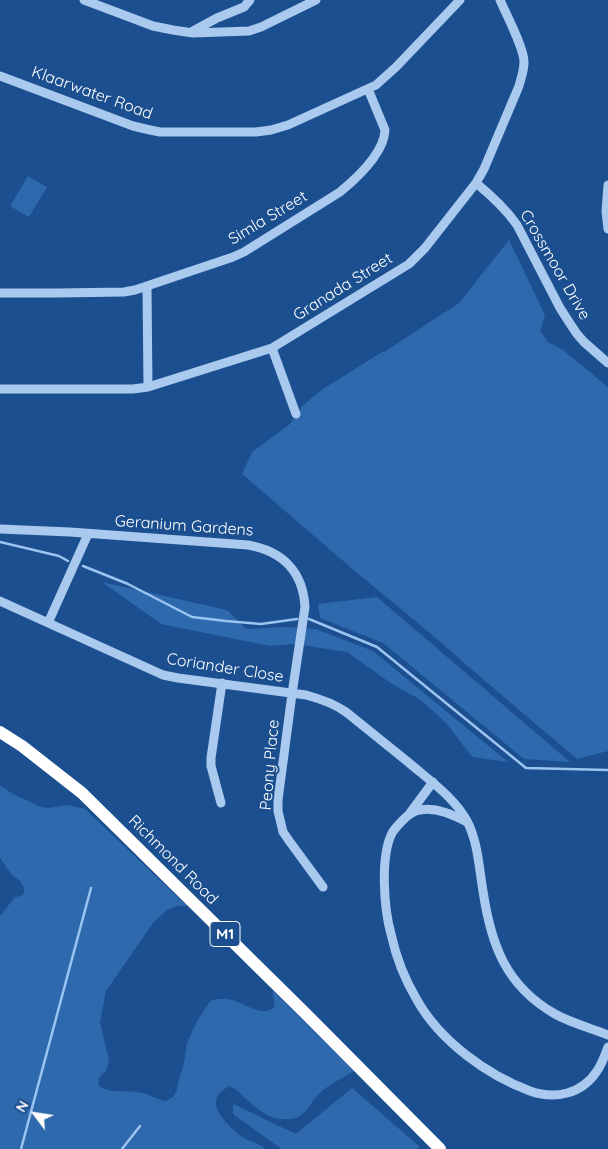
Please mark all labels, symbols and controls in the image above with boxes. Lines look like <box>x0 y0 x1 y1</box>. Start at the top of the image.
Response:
street label: Klaarwater Road <box>29 62 155 124</box>
street label: Simla Street <box>225 187 311 249</box>
street label: Crossmoor Drive <box>516 207 594 323</box>
street label: Granada Street <box>290 249 396 325</box>
street label: Geranium Gardens <box>114 512 254 540</box>
street label: Coriander Close <box>165 649 285 687</box>
street label: Peony Place <box>256 719 284 811</box>
street label: Richmond Road <box>124 811 222 909</box>
road number: M1 <box>210 922 240 946</box>
north arrow <box>10 1089 60 1139</box>
text: N <box>12 1097 33 1115</box>

